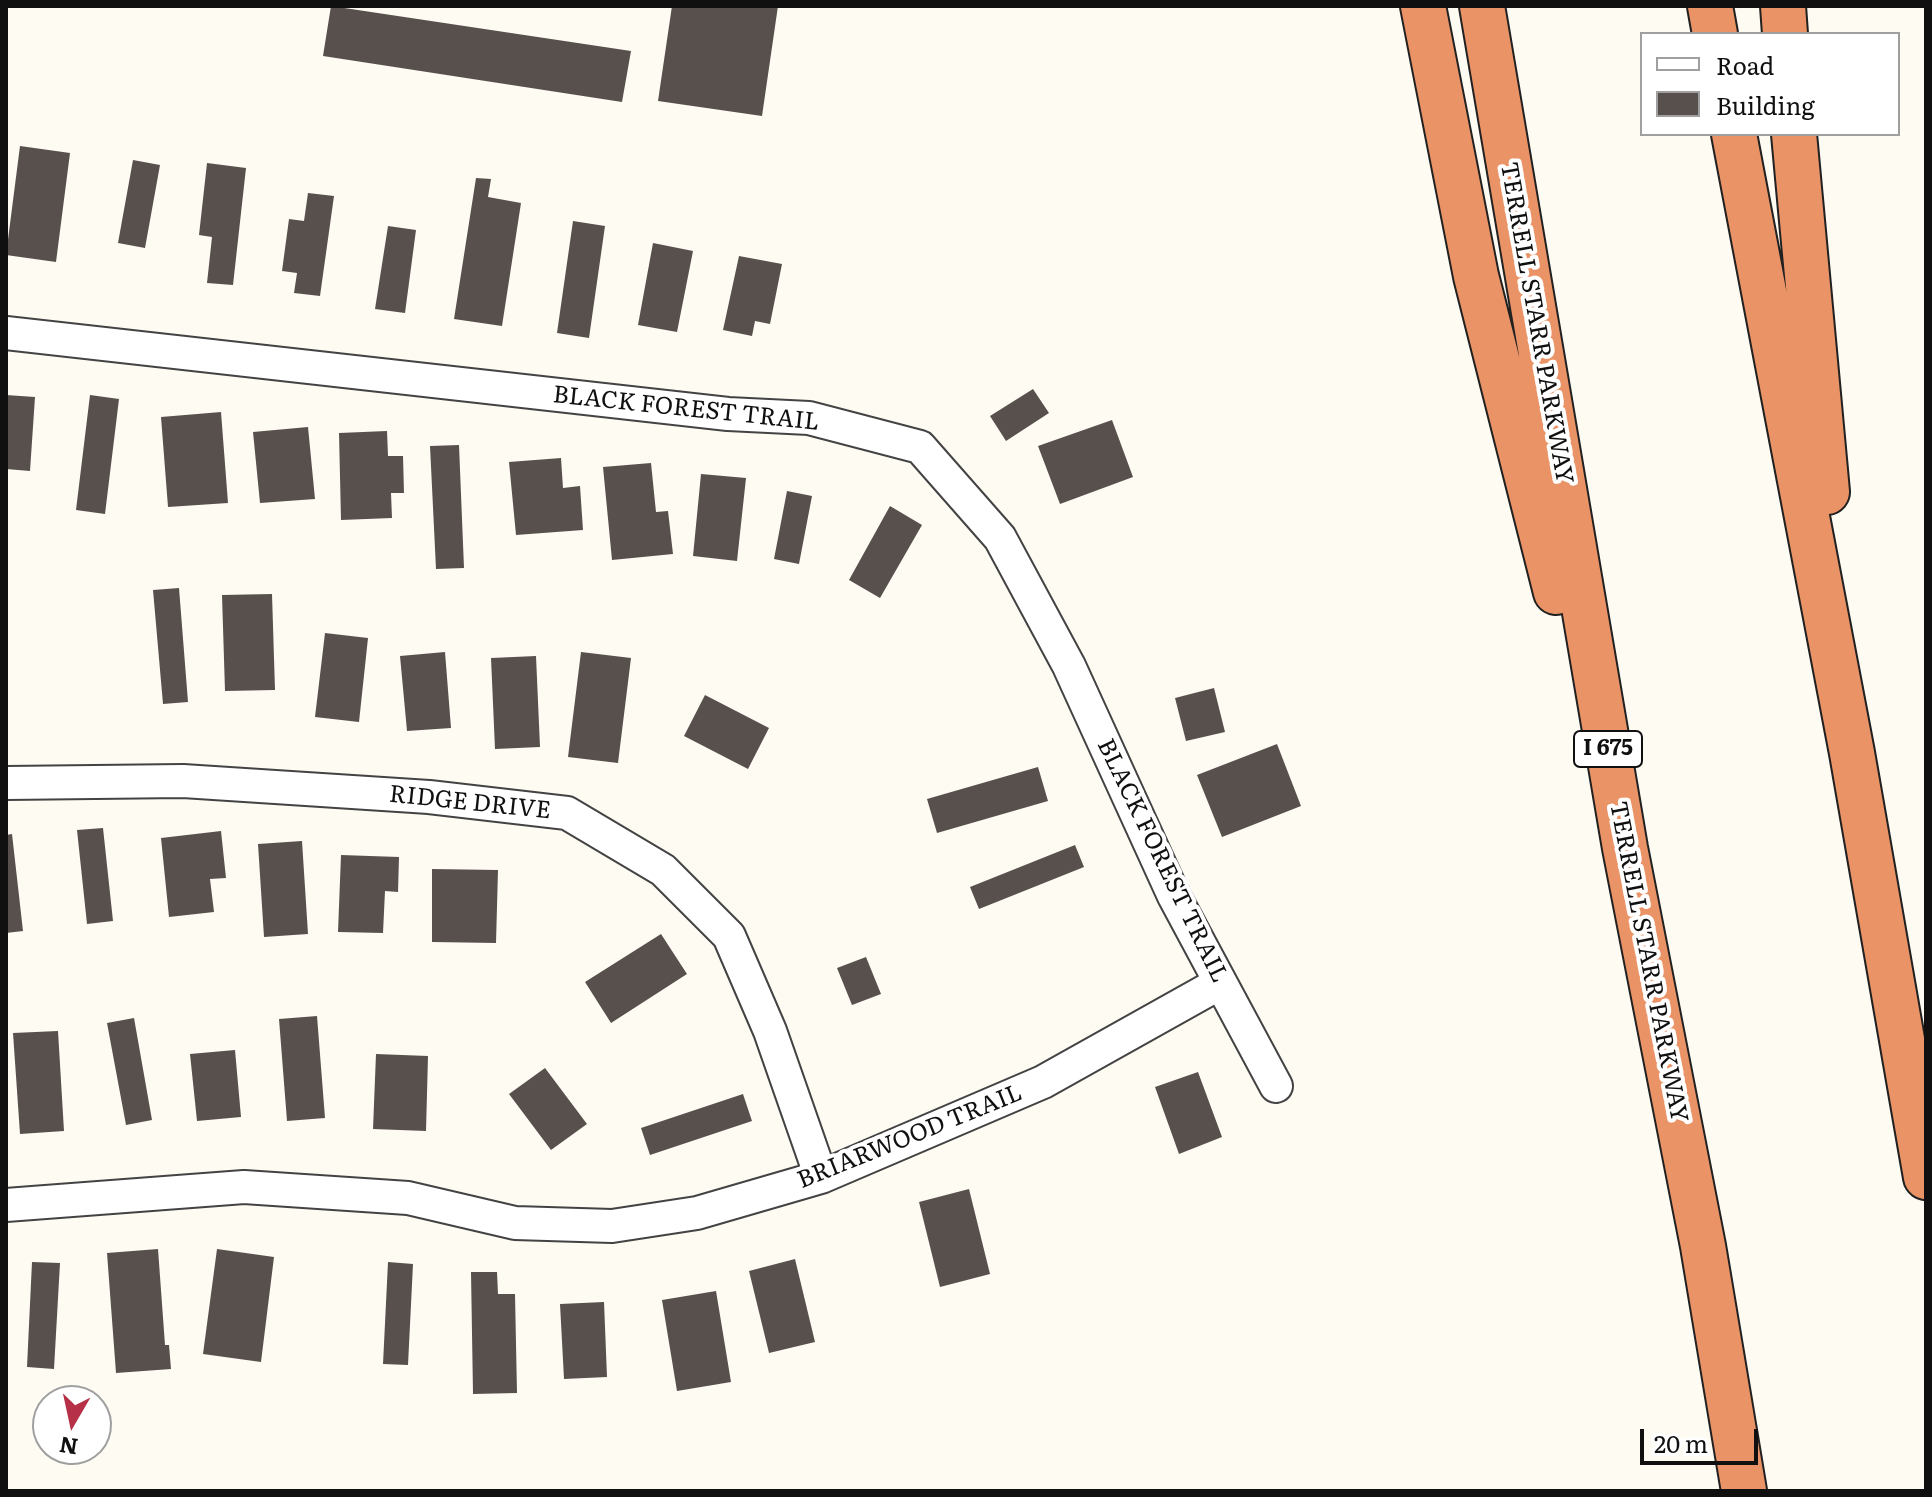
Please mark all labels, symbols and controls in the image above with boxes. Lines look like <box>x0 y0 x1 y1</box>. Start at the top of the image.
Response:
legend <box>1640 32 1900 136</box>
text: Road <box>1716 47 1774 82</box>
text: Building <box>1716 87 1815 122</box>
street label: TERRELL STARR PARKWAY <box>1493 160 1579 486</box>
street label: BLACK FOREST TRAIL <box>551 381 821 437</box>
road number: I 675 <box>1574 731 1642 767</box>
street label: BLACK FOREST TRAIL <box>1090 734 1234 988</box>
street label: RIDGE DRIVE <box>388 780 552 826</box>
street label: TERRELL STARR PARKWAY <box>1603 799 1693 1125</box>
street label: BRIARWOOD TRAIL <box>794 1079 1026 1195</box>
north arrow <box>32 1385 112 1465</box>
scale bar <box>1644 1413 1762 1463</box>
text: 20 m <box>1654 1425 1708 1460</box>
text: N <box>57 1429 80 1465</box>

